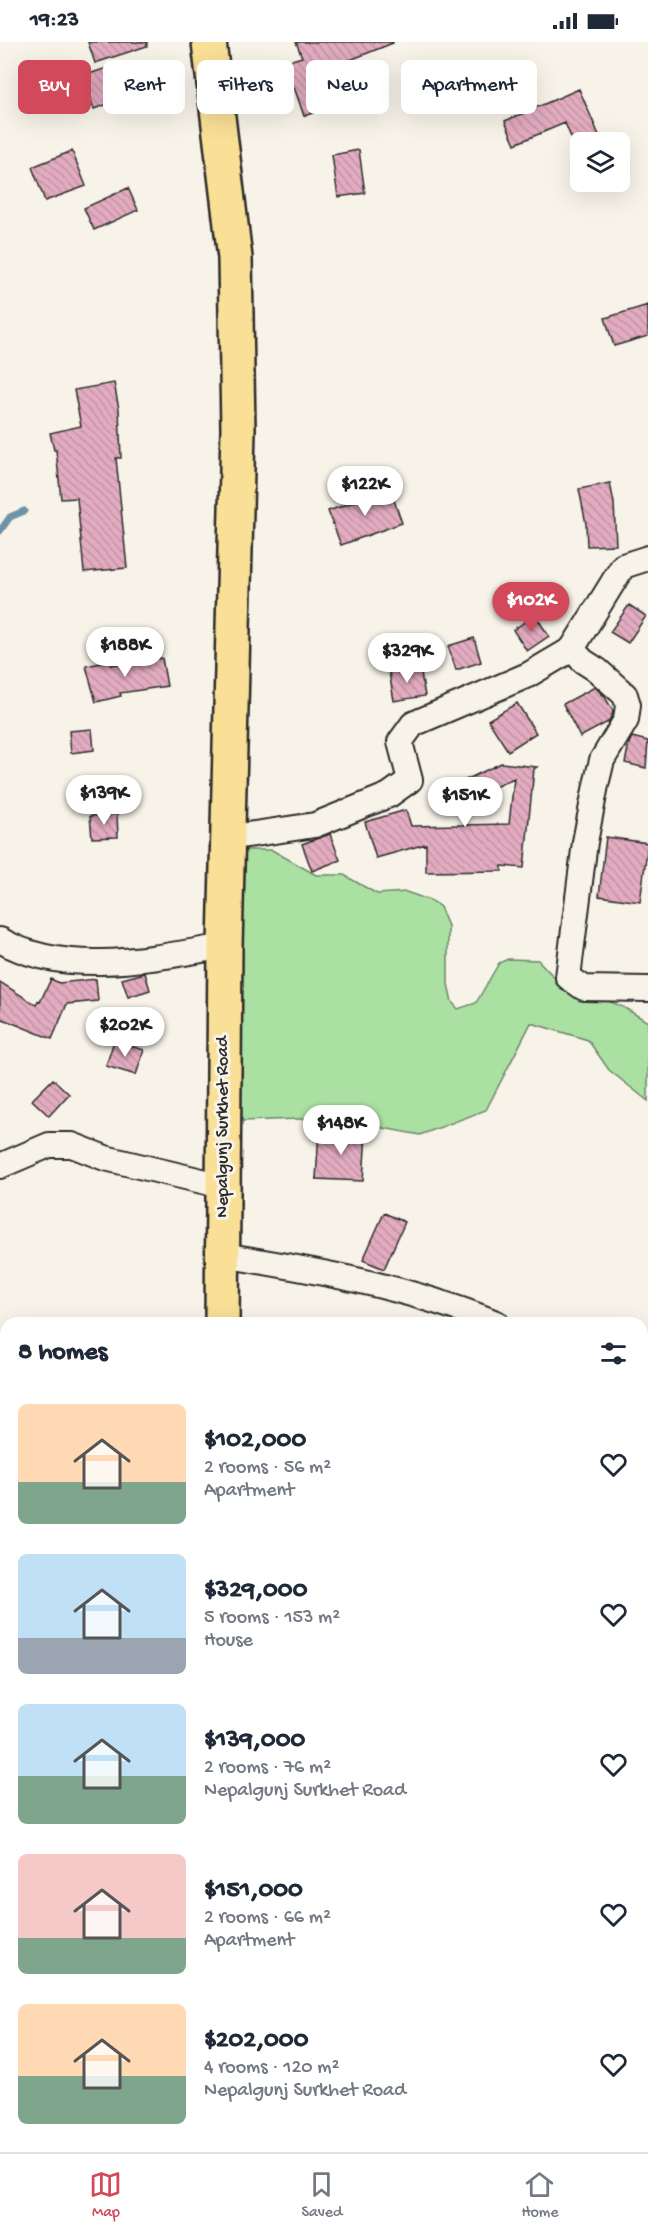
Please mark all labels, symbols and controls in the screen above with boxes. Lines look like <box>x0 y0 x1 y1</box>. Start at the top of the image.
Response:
text: 19:23 <box>30 8 79 34</box>
chip: Buy <box>18 60 91 114</box>
chip: Rent <box>103 60 185 114</box>
chip: Filters <box>197 60 294 114</box>
chip: New <box>306 60 389 114</box>
chip: Apartment <box>401 60 537 114</box>
map controls <box>570 132 630 192</box>
button: layers <box>570 132 630 192</box>
pin: $122K <box>323 466 407 517</box>
text: $122K <box>341 474 389 497</box>
pin: $102K <box>489 582 573 633</box>
text: $102K <box>506 590 556 613</box>
pin: $188K <box>83 627 167 678</box>
pin: $329K <box>365 633 449 684</box>
text: $188K <box>100 635 150 658</box>
text: $329K <box>382 641 432 664</box>
pin: $139K <box>62 775 146 826</box>
pin: $151K <box>423 777 507 828</box>
text: $139K <box>80 783 128 806</box>
text: $151K <box>442 785 488 808</box>
pin: $202K <box>83 1007 167 1058</box>
text: $202K <box>100 1015 150 1038</box>
street label: Nepalgunj Surkhet Road <box>213 1035 234 1218</box>
pin: $148K <box>299 1105 383 1156</box>
text: $148K <box>317 1113 365 1136</box>
icon: filters <box>597 1337 630 1370</box>
text: 8 homes <box>18 1338 107 1369</box>
text: $102,000 <box>204 1426 306 1457</box>
icon: home <box>66 1428 138 1500</box>
icon: heart <box>597 1448 630 1481</box>
text: 2 rooms · 56 m² <box>204 1457 331 1480</box>
text: Apartment <box>204 1480 294 1503</box>
text: $329,000 <box>204 1576 307 1607</box>
icon: home <box>66 1578 138 1650</box>
icon: heart <box>597 1598 630 1631</box>
text: 5 rooms · 153 m² <box>204 1607 340 1630</box>
text: House <box>204 1630 253 1653</box>
text: $139,000 <box>204 1726 305 1757</box>
icon: home <box>66 1728 138 1800</box>
icon: heart <box>597 1748 630 1781</box>
text: 2 rooms · 76 m² <box>204 1757 331 1780</box>
text: Nepalgunj Surkhet Road <box>204 1780 406 1803</box>
text: $151,000 <box>204 1876 303 1907</box>
icon: home <box>66 1878 138 1950</box>
icon: heart <box>597 1898 630 1931</box>
text: 2 rooms · 66 m² <box>204 1907 331 1930</box>
text: Apartment <box>204 1930 294 1953</box>
text: $202,000 <box>204 2026 308 2057</box>
icon: home <box>66 2028 138 2100</box>
icon: heart <box>597 2048 630 2081</box>
text: 4 rooms · 120 m² <box>204 2057 339 2080</box>
text: Nepalgunj Surkhet Road <box>204 2080 406 2103</box>
tab: Map <box>89 2168 122 2223</box>
tab: Saved <box>301 2168 342 2223</box>
tab: Home <box>521 2168 558 2223</box>

